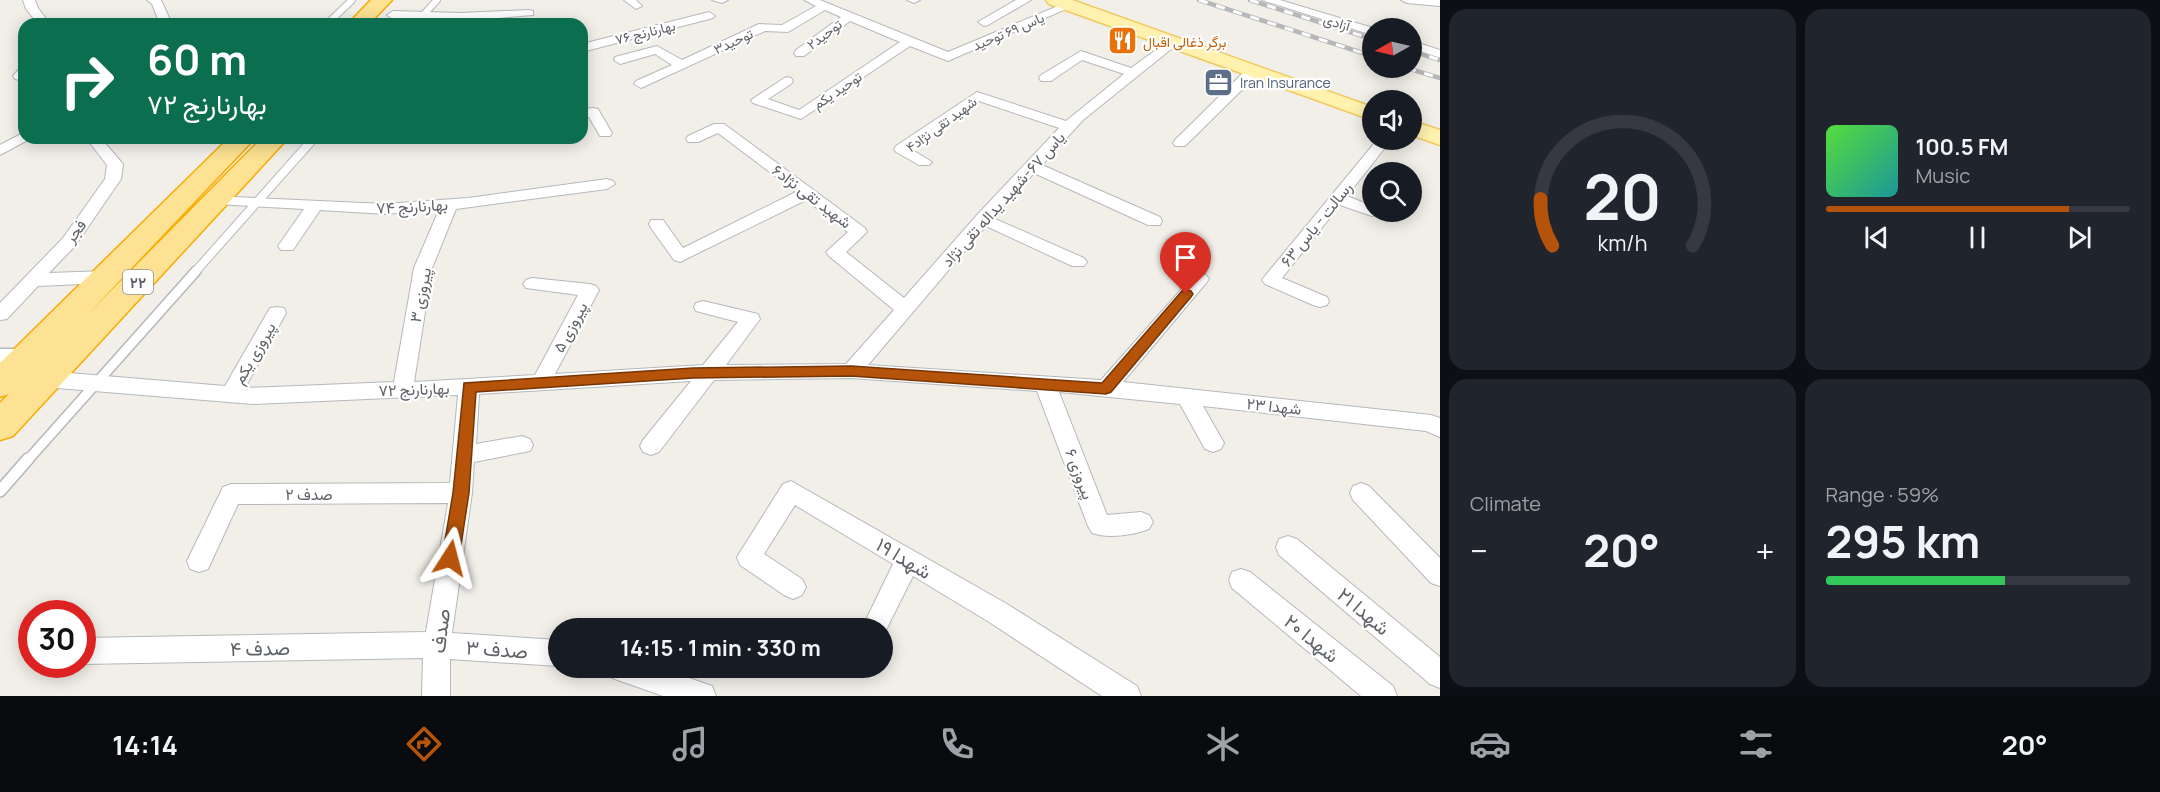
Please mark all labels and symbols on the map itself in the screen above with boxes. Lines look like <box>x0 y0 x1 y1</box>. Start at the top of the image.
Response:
street label: یاس ۶۹ توحید <box>969 7 1047 55</box>
street label: آزادی <box>1321 9 1354 36</box>
street label: توحید۲ <box>802 14 846 54</box>
street label: بهارنارنج ۷۶ <box>613 15 678 51</box>
north arrow <box>1362 18 1422 78</box>
street label: توحید۳ <box>710 24 756 58</box>
restaurant icon: برگر ذغالی اقبال <box>1106 25 1138 57</box>
place label: برگر ذغالی اقبال <box>1143 32 1226 52</box>
office icon: Iran Insurance <box>1203 66 1235 98</box>
street label: توحید یکم <box>809 67 865 113</box>
place label: Iran Insurance <box>1240 73 1331 92</box>
street label: شهید تقی نژاد۴ <box>902 92 980 156</box>
street label: یاس ۶۷-شهید یداله تقی نژاد <box>936 127 1070 271</box>
street label: شهید تقی نژاد۶ <box>768 159 856 233</box>
street label: رسالت - یاس ۶۳ <box>1275 177 1357 271</box>
street label: بهارنارنج ۷۴ <box>376 193 448 220</box>
street label: فجر <box>58 215 91 248</box>
pin <box>1160 232 1211 294</box>
street label: پیروزی ۳ <box>404 266 437 325</box>
road number: ۲۲ <box>123 270 153 294</box>
street label: پیروزی ۵ <box>548 298 593 357</box>
street label: پیروزی یکم <box>227 318 281 389</box>
street label: بهارنارنج ۷۲ <box>378 377 450 402</box>
street label: شهدا ۲۳ <box>1246 392 1302 420</box>
street label: پیروزی ۶ <box>1059 445 1100 503</box>
street label: صدف ۲ <box>285 483 333 505</box>
position arrow <box>418 526 482 590</box>
street label: شهدا ۱۹ <box>871 531 937 585</box>
street label: شهدا ۲۱ <box>1332 581 1396 641</box>
speed limit sign: 30 <box>18 600 96 678</box>
street label: صدف <box>424 607 456 655</box>
street label: شهدا ۲۰ <box>1279 607 1345 669</box>
street label: صدف ۳ <box>465 633 529 665</box>
street label: صدف ۴ <box>230 634 290 662</box>

